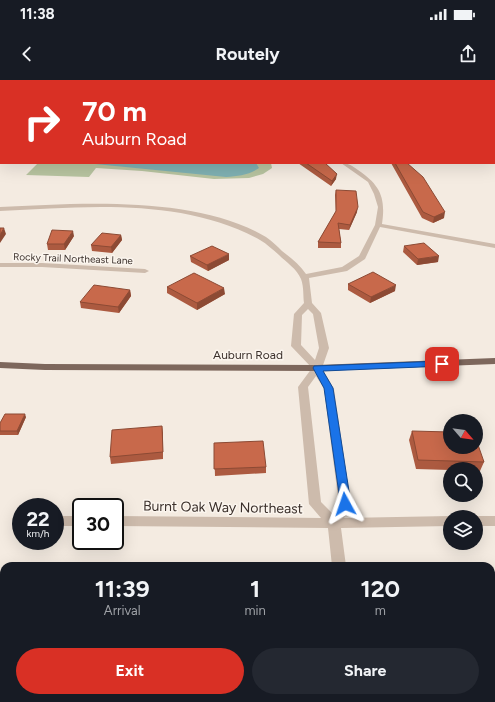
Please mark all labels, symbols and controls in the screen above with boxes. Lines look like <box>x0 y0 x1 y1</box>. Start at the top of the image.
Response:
text: 11:38 <box>20 5 55 23</box>
icon: back <box>16 43 38 65</box>
text: Routely <box>215 43 280 65</box>
icon: share <box>457 43 479 65</box>
text: 70 m <box>82 94 147 128</box>
icon: right <box>16 96 68 148</box>
text: Auburn Road <box>82 128 187 150</box>
street label: Rocky Trail Northeast Lane <box>13 250 134 267</box>
pin <box>425 347 459 381</box>
street label: Auburn Road <box>213 348 283 362</box>
icon: arrive <box>431 353 453 375</box>
north arrow <box>443 414 483 454</box>
map controls <box>443 414 483 550</box>
button: search <box>443 462 483 502</box>
position arrow <box>324 483 366 525</box>
speed limit sign: 30 <box>72 498 124 550</box>
street label: Burnt Oak Way Northeast <box>143 498 303 517</box>
text: 22 <box>26 507 50 531</box>
button: layers <box>443 510 483 550</box>
text: km/h <box>27 527 49 540</box>
text: 11:39 <box>95 574 150 603</box>
text: 1 <box>250 574 260 603</box>
text: 120 <box>361 574 400 603</box>
text: Arrival <box>104 603 141 618</box>
text: min <box>244 603 266 618</box>
text: m <box>375 603 386 618</box>
button: Exit <box>16 648 244 694</box>
button: Share <box>252 648 479 694</box>

